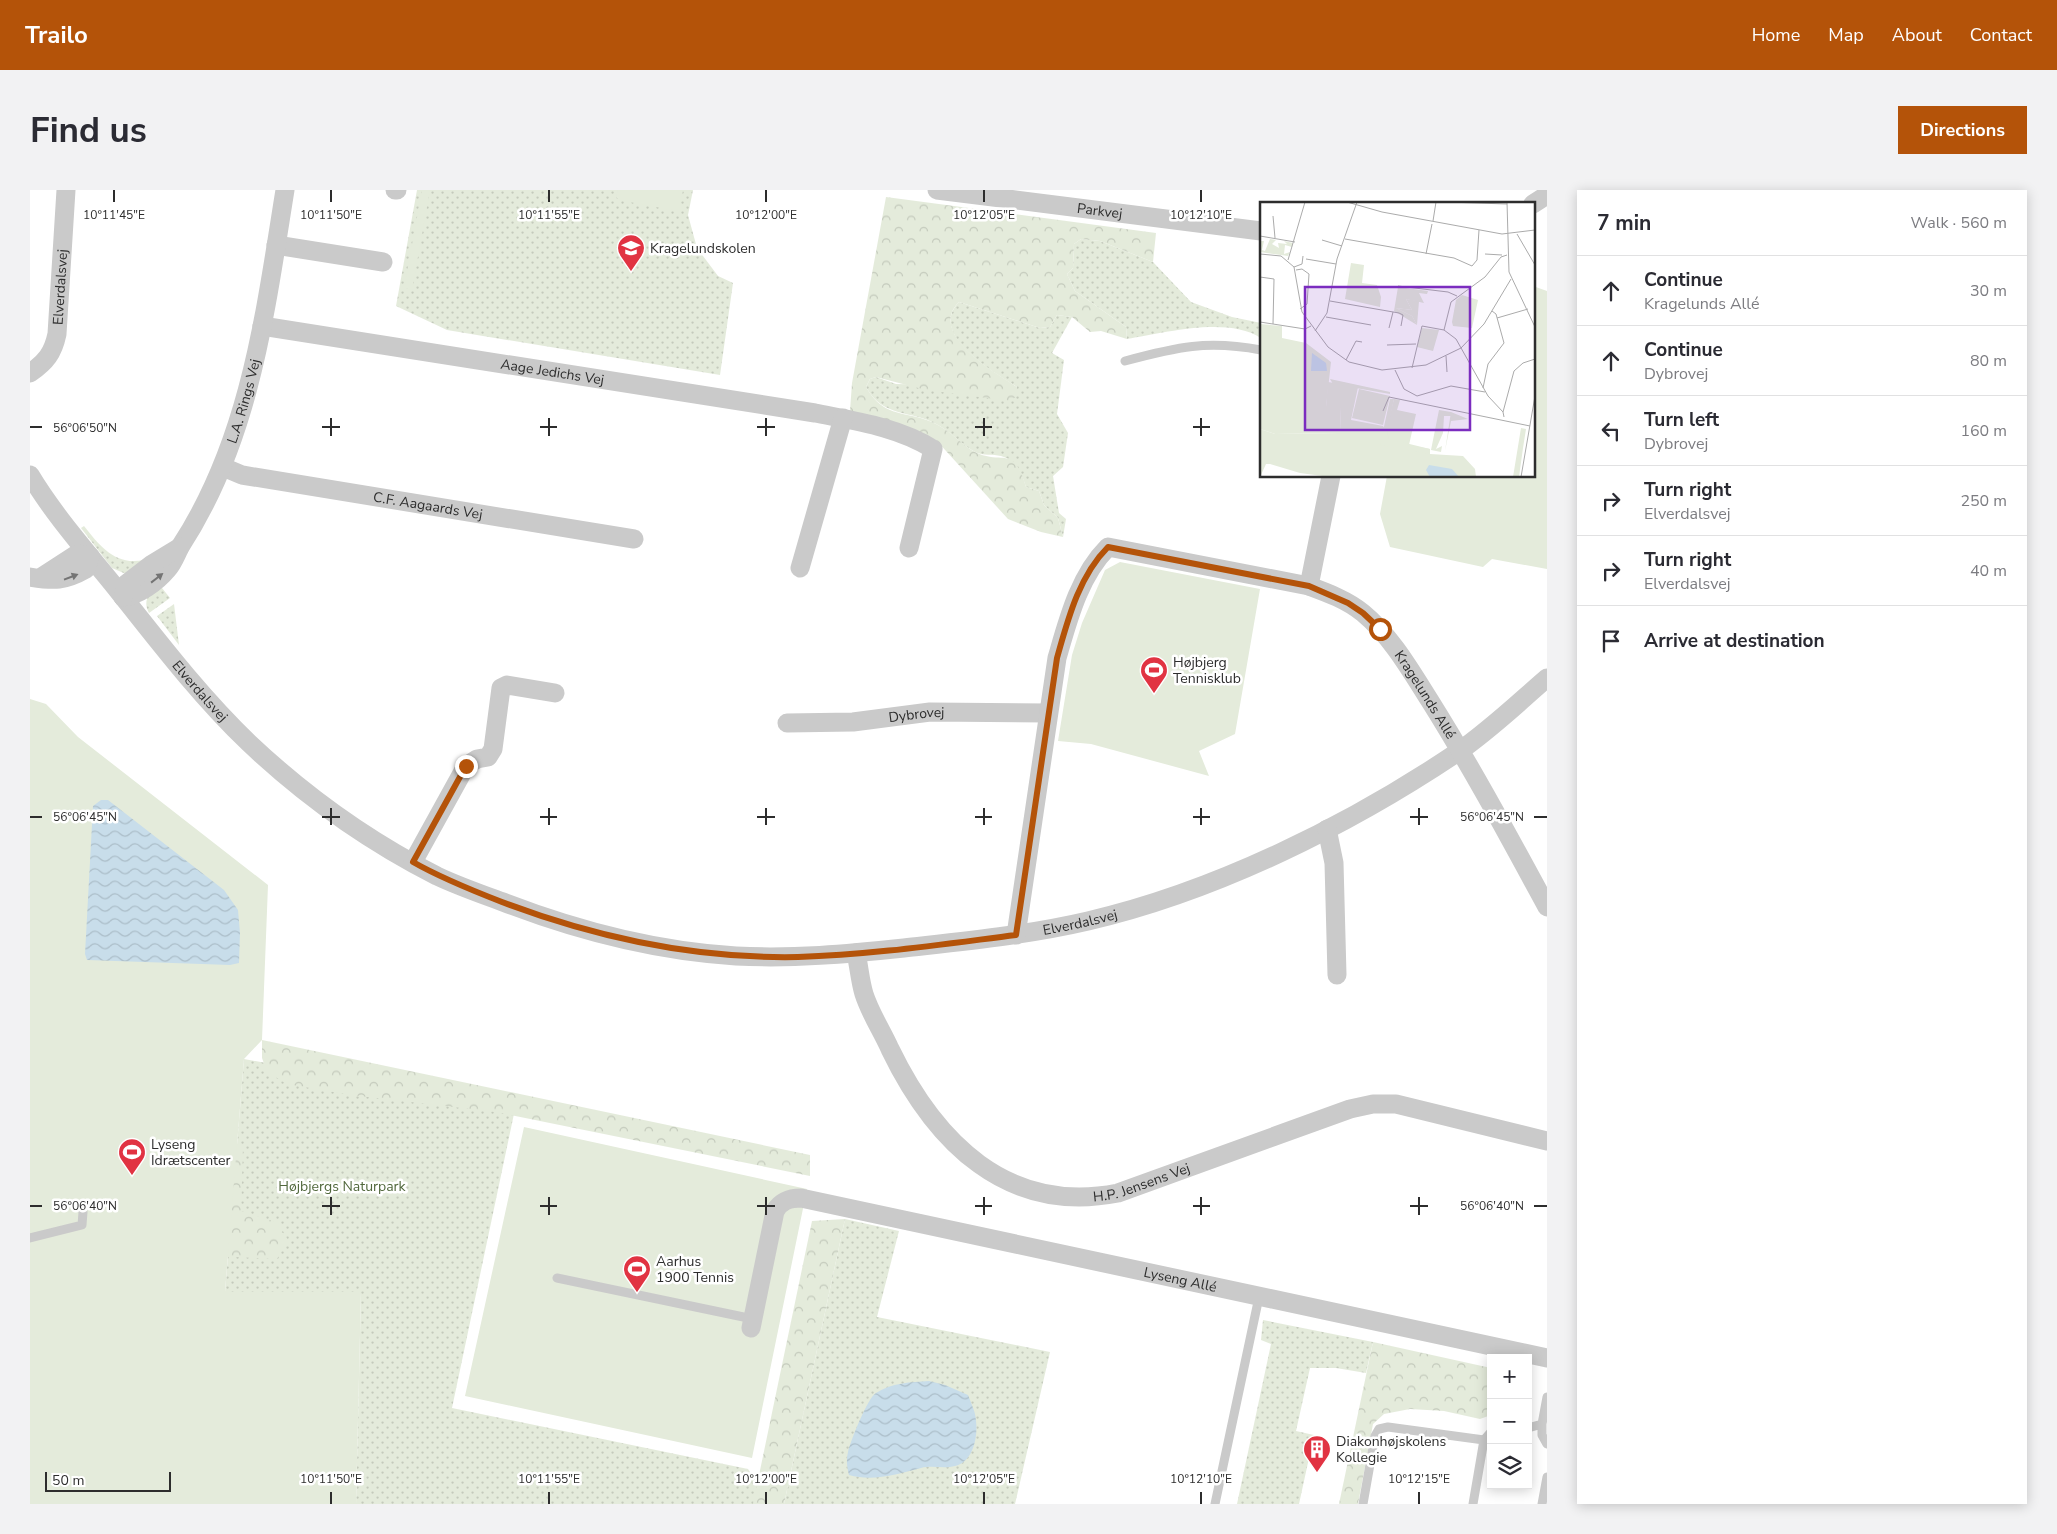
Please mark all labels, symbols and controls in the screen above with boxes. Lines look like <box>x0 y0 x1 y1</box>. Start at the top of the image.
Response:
text: Trailo <box>25 19 88 51</box>
text: Home <box>1752 23 1800 47</box>
text: Map <box>1828 23 1864 47</box>
text: About <box>1892 23 1942 47</box>
text: Contact <box>1970 23 2032 47</box>
button: Directions <box>1898 106 2027 154</box>
text: Find us <box>30 107 147 154</box>
street label: Parkvej <box>1076 199 1123 223</box>
inset map <box>1260 202 1534 478</box>
text: 10°11'45"E <box>83 207 145 223</box>
text: 10°11'50"E <box>300 207 362 223</box>
text: 10°11'55"E <box>518 207 580 223</box>
text: 10°12'00"E <box>735 207 797 223</box>
text: 10°12'05"E <box>953 207 1015 223</box>
text: 10°12'10"E <box>1170 207 1232 223</box>
text: 7 min <box>1597 209 1651 237</box>
text: Walk · 560 m <box>1911 212 2007 234</box>
school or university icon: Kragelundskolen <box>616 233 646 272</box>
place label: Kragelundskolen <box>650 239 756 258</box>
street label: Elverdalsvej <box>49 249 72 325</box>
text: Continue <box>1644 267 1723 293</box>
icon: ahead <box>1597 277 1625 305</box>
text: 30 m <box>1970 280 2007 302</box>
text: Kragelunds Allé <box>1644 293 1760 315</box>
text: Continue <box>1644 337 1723 363</box>
icon: ahead <box>1597 347 1625 375</box>
text: 80 m <box>1970 350 2007 372</box>
street label: Aage Jedichs Vej <box>499 355 606 390</box>
street label: L.A. Rings Vej <box>222 357 265 446</box>
text: Dybrovej <box>1644 363 1708 385</box>
text: Turn left <box>1644 407 1719 433</box>
icon: left <box>1597 417 1625 445</box>
text: 56°06'50"N <box>53 420 117 436</box>
text: 160 m <box>1960 420 2007 442</box>
text: Dybrovej <box>1644 433 1708 455</box>
text: Turn right <box>1644 477 1731 503</box>
icon: right <box>1597 487 1625 515</box>
street label: C.F. Aagaards Vej <box>372 488 484 524</box>
text: 250 m <box>1960 490 2007 512</box>
text: Elverdalsvej <box>1644 503 1731 525</box>
text: Turn right <box>1644 547 1731 573</box>
icon: right <box>1597 557 1625 585</box>
text: 40 m <box>1970 560 2007 582</box>
one-way arrow <box>64 572 78 580</box>
one-way arrow <box>150 573 163 584</box>
text: Elverdalsvej <box>1644 573 1731 595</box>
route start <box>1369 618 1392 641</box>
icon: arrive <box>1597 627 1625 655</box>
text: Arrive at destination <box>1644 628 1825 654</box>
street label: Kragelunds Allé <box>1390 647 1460 743</box>
place label: Højbjerg Tennisklub <box>1173 653 1241 688</box>
sports icon: Højbjerg Tennisklub <box>1139 655 1169 694</box>
street label: Elverdalsvej <box>168 656 232 726</box>
street label: Dybrovej <box>887 703 945 727</box>
route end <box>455 755 478 778</box>
text: 56°06'45"N <box>53 809 117 825</box>
text: 56°06'45"N <box>1460 809 1524 825</box>
street label: Elverdalsvej <box>1041 905 1120 940</box>
place label: Lyseng Idrætscenter <box>151 1135 230 1170</box>
sports icon: Lyseng Idrætscenter <box>117 1137 147 1176</box>
street label: H.P. Jensens Vej <box>1092 1159 1193 1206</box>
park label: Højbjergs Naturpark <box>278 1177 407 1196</box>
text: 56°06'40"N <box>53 1198 117 1214</box>
text: 56°06'40"N <box>1460 1198 1524 1214</box>
place label: Aarhus 1900 Tennis <box>656 1252 734 1287</box>
sports icon: Aarhus 1900 Tennis <box>622 1254 652 1293</box>
street label: Lyseng Allé <box>1142 1263 1218 1297</box>
map controls <box>1487 1354 1532 1489</box>
button: + <box>1487 1354 1532 1399</box>
button: − <box>1487 1399 1532 1444</box>
place label: Diakonhøjskolens Kollegie <box>1336 1432 1446 1467</box>
building icon: Diakonhøjskolens Kollegie <box>1302 1434 1332 1473</box>
button: layers <box>1487 1444 1532 1489</box>
scale bar <box>45 1469 171 1492</box>
text: 50 m <box>52 1471 84 1490</box>
text: 10°11'50"E <box>300 1471 362 1487</box>
text: 10°11'55"E <box>518 1471 580 1487</box>
text: 10°12'00"E <box>735 1471 797 1487</box>
text: 10°12'05"E <box>953 1471 1015 1487</box>
text: 10°12'10"E <box>1170 1471 1232 1487</box>
text: 10°12'15"E <box>1388 1471 1450 1487</box>

